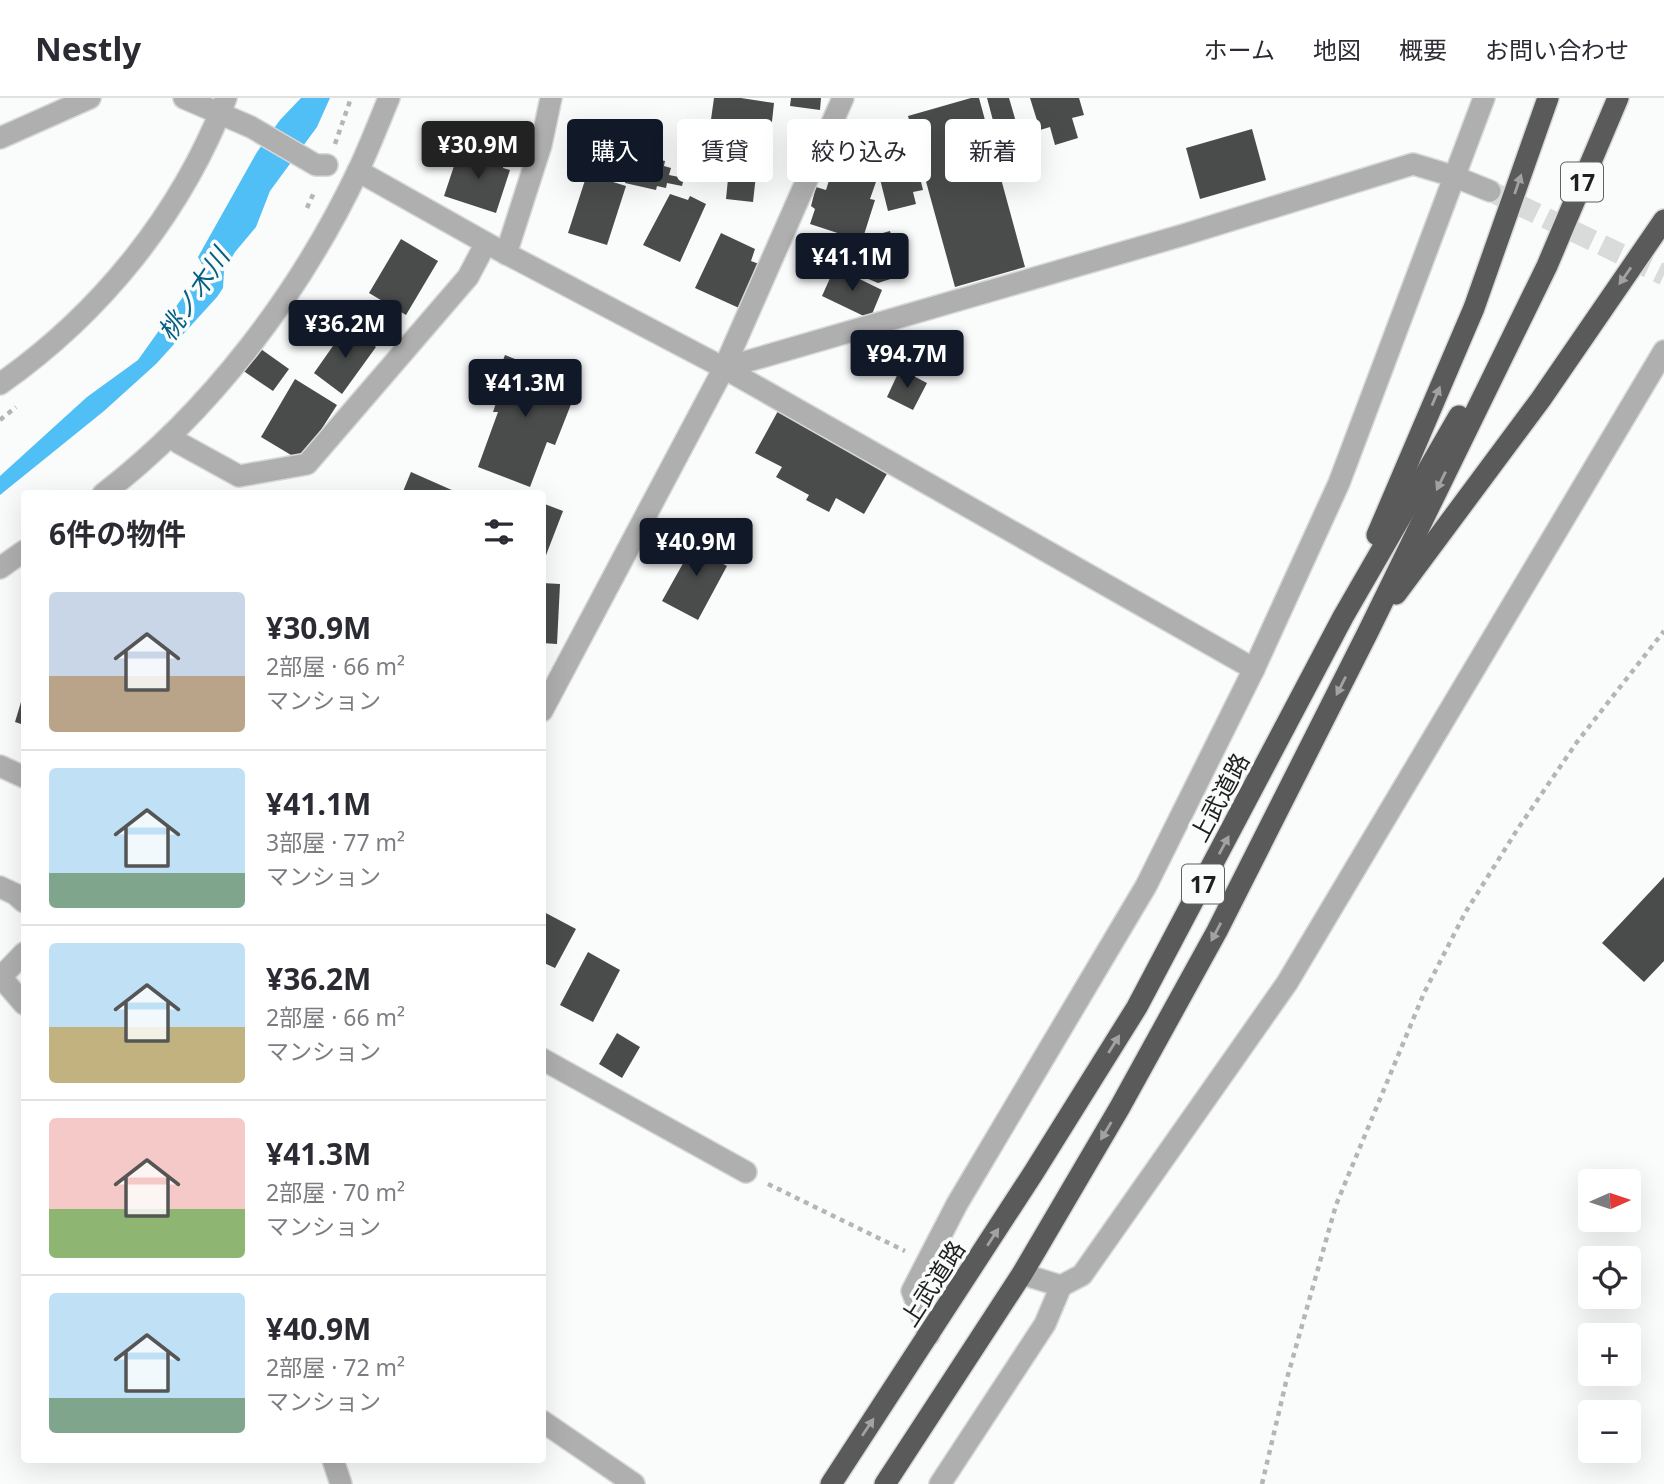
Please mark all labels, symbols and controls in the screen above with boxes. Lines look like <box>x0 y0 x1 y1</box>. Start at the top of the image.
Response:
text: Nestly <box>35 26 141 71</box>
text: ホーム <box>1204 33 1275 66</box>
text: 地図 <box>1313 33 1361 66</box>
text: 概要 <box>1399 33 1447 66</box>
text: お問い合わせ <box>1485 33 1629 66</box>
chip: 購入 <box>567 119 663 182</box>
chip: 賃貸 <box>677 119 773 182</box>
chip: 絞り込み <box>787 119 931 182</box>
chip: 新着 <box>945 119 1041 182</box>
pin: ¥30.9M <box>421 122 535 181</box>
text: ¥30.9M <box>438 128 518 160</box>
road number: 17 <box>1561 162 1603 202</box>
one-way arrow <box>1513 174 1524 195</box>
pin: ¥41.1M <box>795 234 909 293</box>
water label: 桃ノ木川 <box>149 238 239 347</box>
text: ¥41.1M <box>812 240 892 272</box>
one-way arrow <box>1619 267 1632 286</box>
pin: ¥36.2M <box>288 300 402 360</box>
text: ¥36.2M <box>305 307 385 339</box>
pin: ¥94.7M <box>850 330 964 390</box>
text: ¥94.7M <box>867 337 947 369</box>
pin: ¥41.3M <box>468 360 582 419</box>
text: ¥41.3M <box>485 366 565 398</box>
one-way arrow <box>1431 386 1442 407</box>
one-way arrow <box>1436 471 1447 491</box>
text: 6件の物件 <box>49 513 186 554</box>
icon: filters <box>480 513 518 551</box>
pin: ¥40.9M <box>639 518 753 578</box>
text: ¥40.9M <box>656 525 736 557</box>
text: ¥30.9M <box>266 607 371 648</box>
icon: home <box>105 620 189 704</box>
text: 2部屋 · 66 m² <box>266 650 405 682</box>
one-way arrow <box>1335 676 1347 696</box>
text: マンション <box>266 684 381 716</box>
street label: 上武道路 <box>1182 747 1256 847</box>
text: ¥41.1M <box>266 783 371 824</box>
icon: home <box>105 796 189 880</box>
text: 3部屋 · 77 m² <box>266 826 405 858</box>
one-way arrow <box>1218 835 1230 855</box>
text: マンション <box>266 860 381 892</box>
road number: 17 <box>1182 864 1224 904</box>
one-way arrow <box>1210 922 1222 942</box>
text: ¥36.2M <box>266 958 371 999</box>
icon: home <box>105 971 189 1055</box>
text: 2部屋 · 66 m² <box>266 1001 405 1033</box>
text: マンション <box>266 1035 381 1067</box>
one-way arrow <box>1108 1035 1121 1054</box>
one-way arrow <box>1100 1122 1112 1141</box>
text: ¥41.3M <box>266 1133 371 1174</box>
icon: home <box>105 1146 189 1230</box>
north arrow <box>1578 1169 1642 1232</box>
map controls <box>1578 1169 1641 1463</box>
text: 2部屋 · 70 m² <box>266 1176 405 1208</box>
text: マンション <box>266 1210 381 1242</box>
one-way arrow <box>986 1227 999 1246</box>
street label: 上武道路 <box>892 1234 972 1332</box>
button: locate <box>1578 1246 1641 1309</box>
text: ¥40.9M <box>266 1308 371 1349</box>
icon: home <box>105 1321 189 1405</box>
button: + <box>1578 1323 1641 1386</box>
text: 2部屋 · 72 m² <box>266 1351 405 1383</box>
text: マンション <box>266 1385 381 1417</box>
button: − <box>1578 1400 1641 1463</box>
one-way arrow <box>861 1418 875 1436</box>

